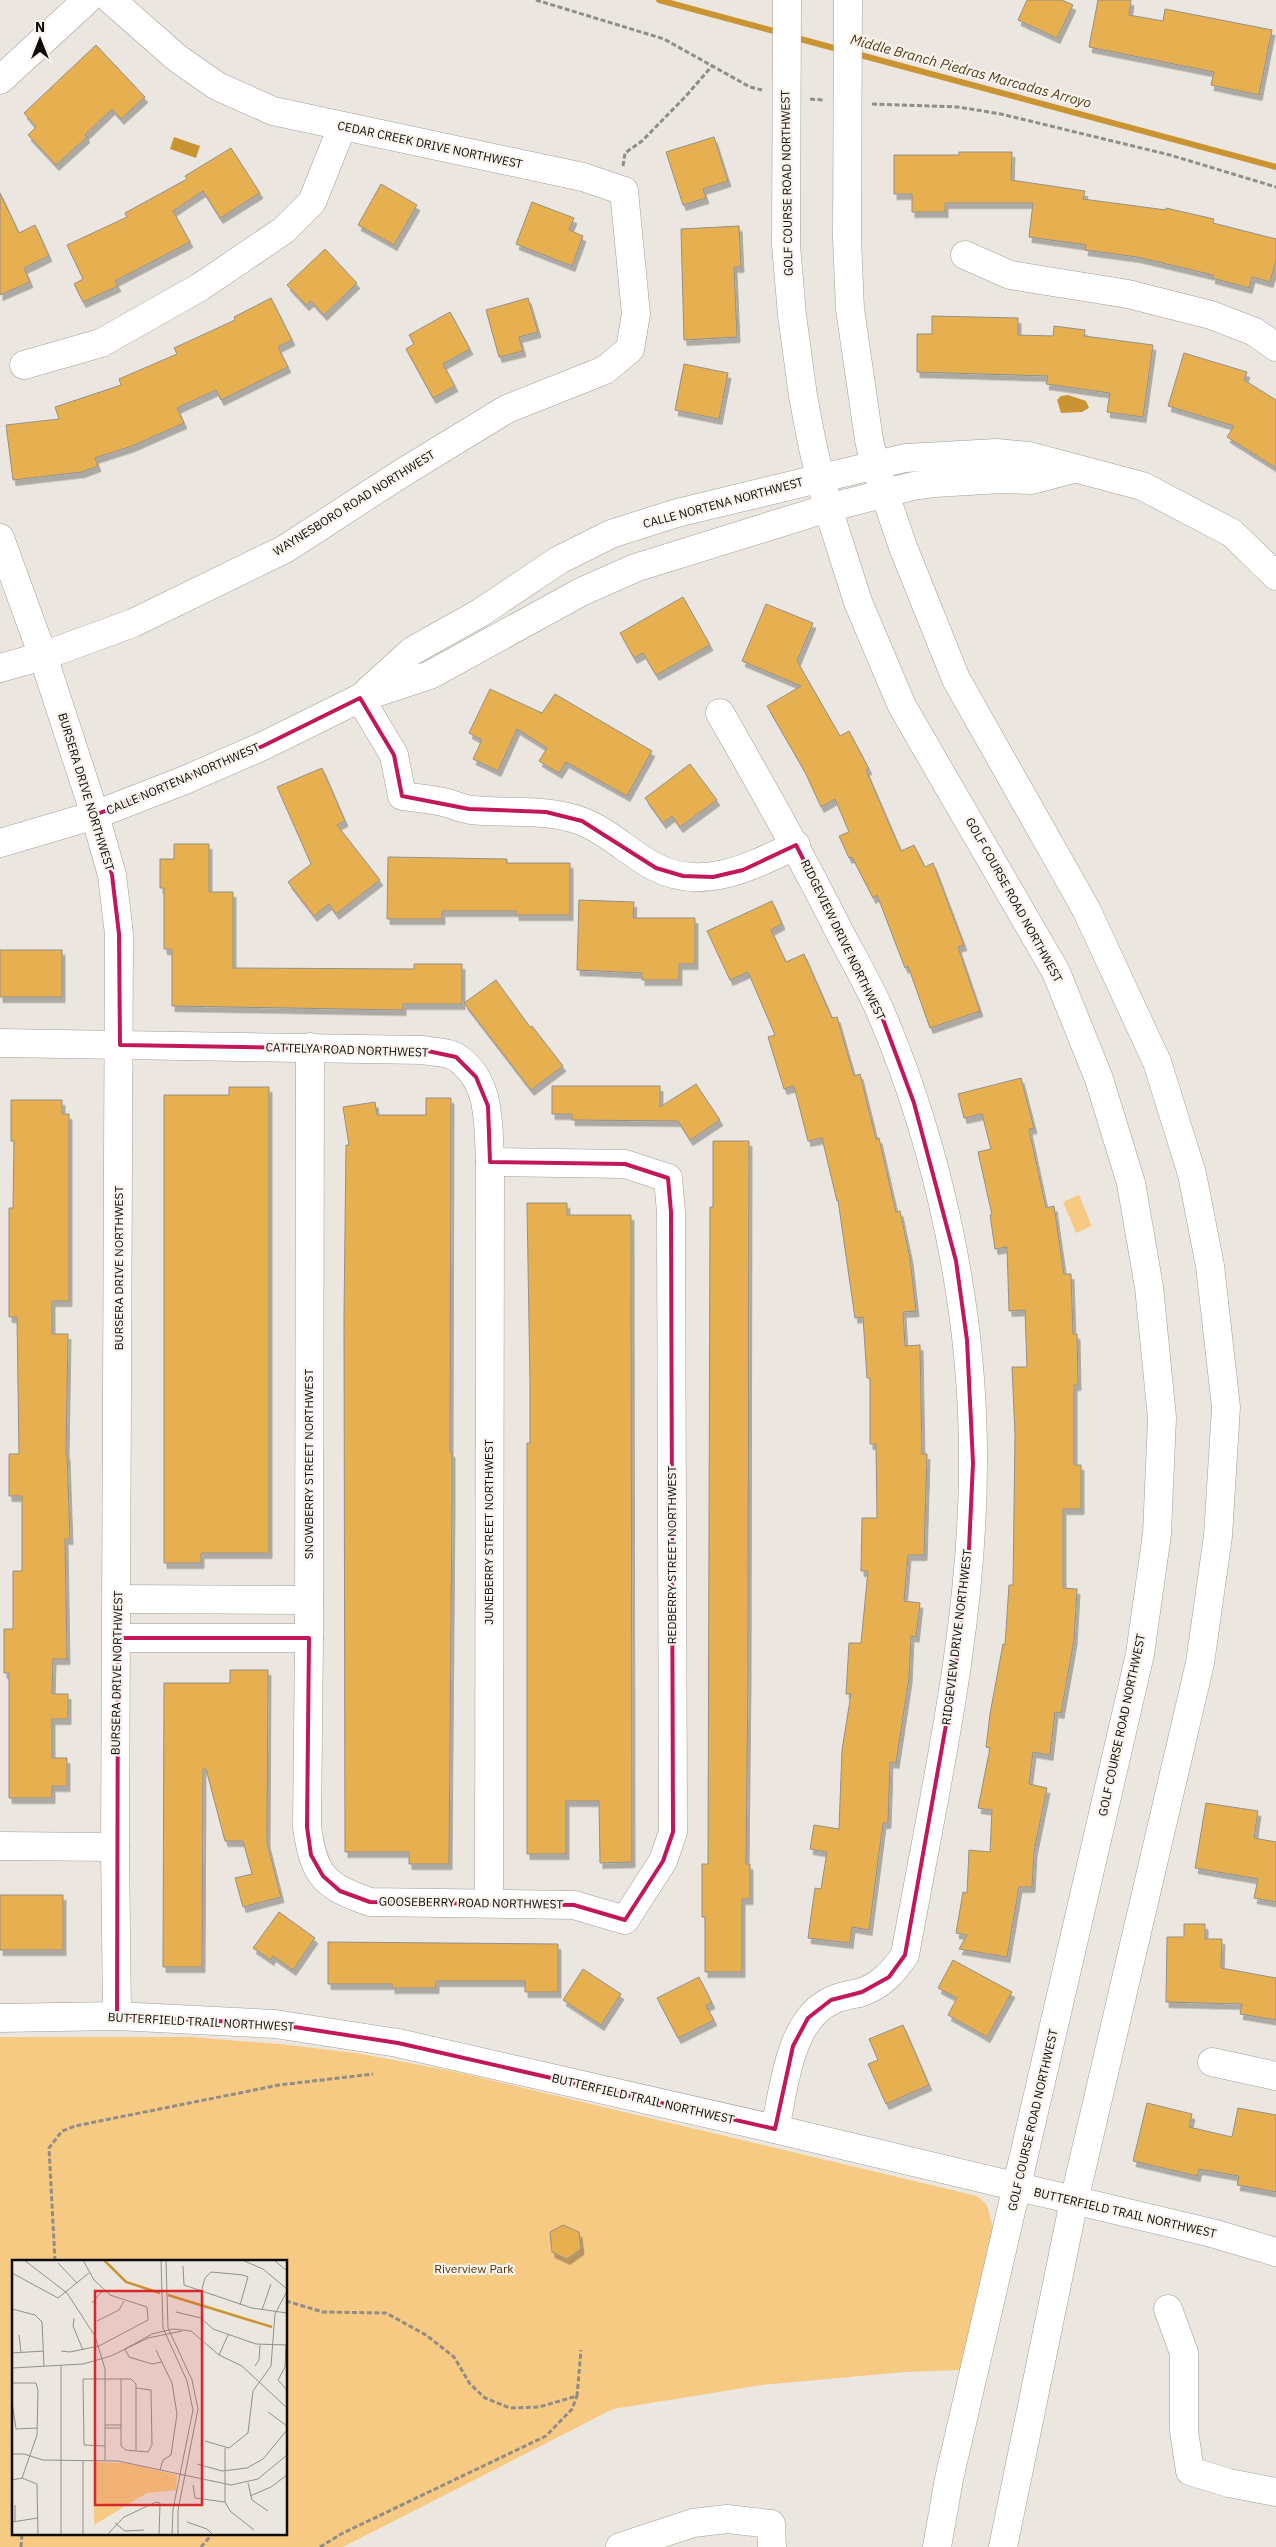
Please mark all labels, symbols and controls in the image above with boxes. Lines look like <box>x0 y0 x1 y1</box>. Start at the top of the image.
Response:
north arrow <box>15 15 65 65</box>
text: N <box>35 18 45 36</box>
water label: Middle Branch Piedras Marcadas Arroyo <box>848 30 1094 112</box>
street label: GOLF COURSE ROAD NORTHWEST <box>777 90 796 276</box>
street label: CEDAR CREEK DRIVE NORTHWEST <box>336 118 524 172</box>
street label: WAYNESBORO ROAD NORTHWEST <box>270 446 438 559</box>
street label: CALLE NORTENA NORTHWEST <box>641 474 805 531</box>
street label: BURSERA DRIVE NORTHWEST <box>55 711 118 873</box>
street label: CALLE NORTENA NORTHWEST <box>104 739 262 818</box>
street label: GOLF COURSE ROAD NORTHWEST <box>963 815 1066 985</box>
street label: RIDGEVIEW DRIVE NORTHWEST <box>798 857 889 1023</box>
street label: CATTELYA ROAD NORTHWEST <box>265 1039 429 1060</box>
street label: BURSERA DRIVE NORTHWEST <box>111 1186 126 1350</box>
street label: SNOWBERRY STREET NORTHWEST <box>301 1369 316 1559</box>
street label: JUNEBERRY STREET NORTHWEST <box>481 1439 496 1625</box>
street label: REDBERRY STREET NORTHWEST <box>664 1466 679 1644</box>
street label: RIDGEVIEW DRIVE NORTHWEST <box>938 1548 975 1726</box>
street label: BURSERA DRIVE NORTHWEST <box>108 1590 125 1755</box>
street label: GOLF COURSE ROAD NORTHWEST <box>1095 1632 1148 1818</box>
street label: GOOSEBERRY ROAD NORTHWEST <box>379 1893 564 1912</box>
street label: BUTTERFIELD TRAIL NORTHWEST <box>107 2009 295 2034</box>
street label: GOLF COURSE ROAD NORTHWEST <box>1004 2027 1061 2212</box>
street label: BUTTERFIELD TRAIL NORTHWEST <box>550 2070 736 2127</box>
street label: BUTTERFIELD TRAIL NORTHWEST <box>1032 2184 1218 2241</box>
inset map <box>12 2260 288 2534</box>
park label: Riverview Park <box>434 2261 514 2276</box>

